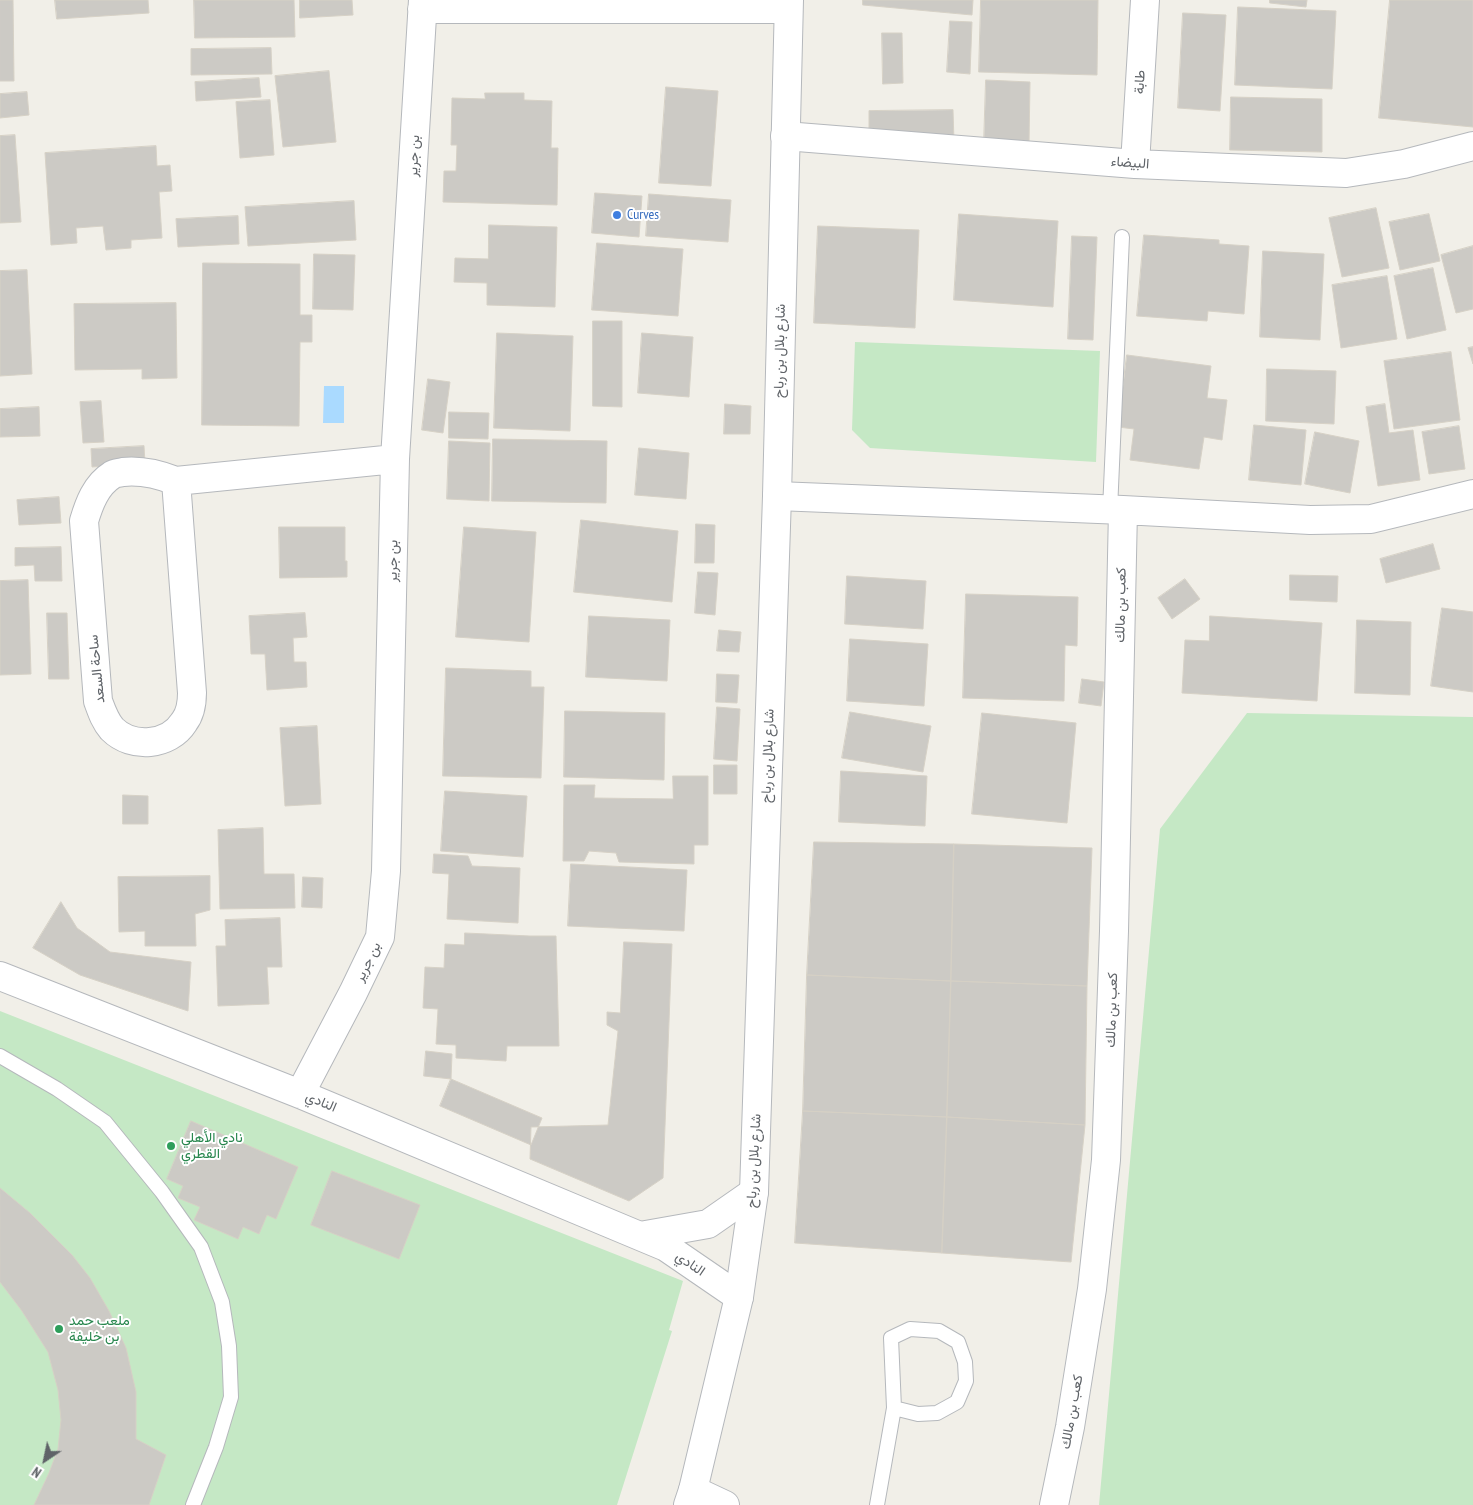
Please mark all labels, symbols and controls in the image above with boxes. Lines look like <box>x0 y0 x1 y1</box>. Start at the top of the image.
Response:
street label: طابة <box>1131 69 1149 95</box>
street label: بن جرير <box>405 134 423 178</box>
street label: البيضاء <box>1110 153 1150 173</box>
place label: Curves <box>627 207 659 223</box>
marker: Curves <box>611 209 623 221</box>
street label: شارع بلال بن رباح <box>771 304 789 398</box>
street label: بن جرير <box>384 540 402 582</box>
street label: كعب بن مالك <box>1112 567 1130 643</box>
street label: ساحة السعد <box>85 634 109 704</box>
street label: شارع بلال بن رباح <box>758 709 778 803</box>
street label: بن جرير <box>351 939 385 985</box>
street label: كعب بن مالك <box>1102 972 1122 1048</box>
street label: النادي <box>303 1088 339 1116</box>
street label: شارع بلال بن رباح <box>743 1113 765 1209</box>
place label: نادي الأهلي القطري <box>181 1130 243 1162</box>
marker: نادي الأهلي القطري <box>165 1140 177 1152</box>
street label: النادي <box>672 1248 708 1280</box>
place label: ملعب حمد بن خليفة <box>69 1313 130 1345</box>
marker: ملعب حمد بن خليفة <box>53 1323 65 1335</box>
street label: كعب بن مالك <box>1057 1373 1087 1451</box>
north arrow <box>20 1435 70 1485</box>
text: N <box>28 1463 45 1482</box>

